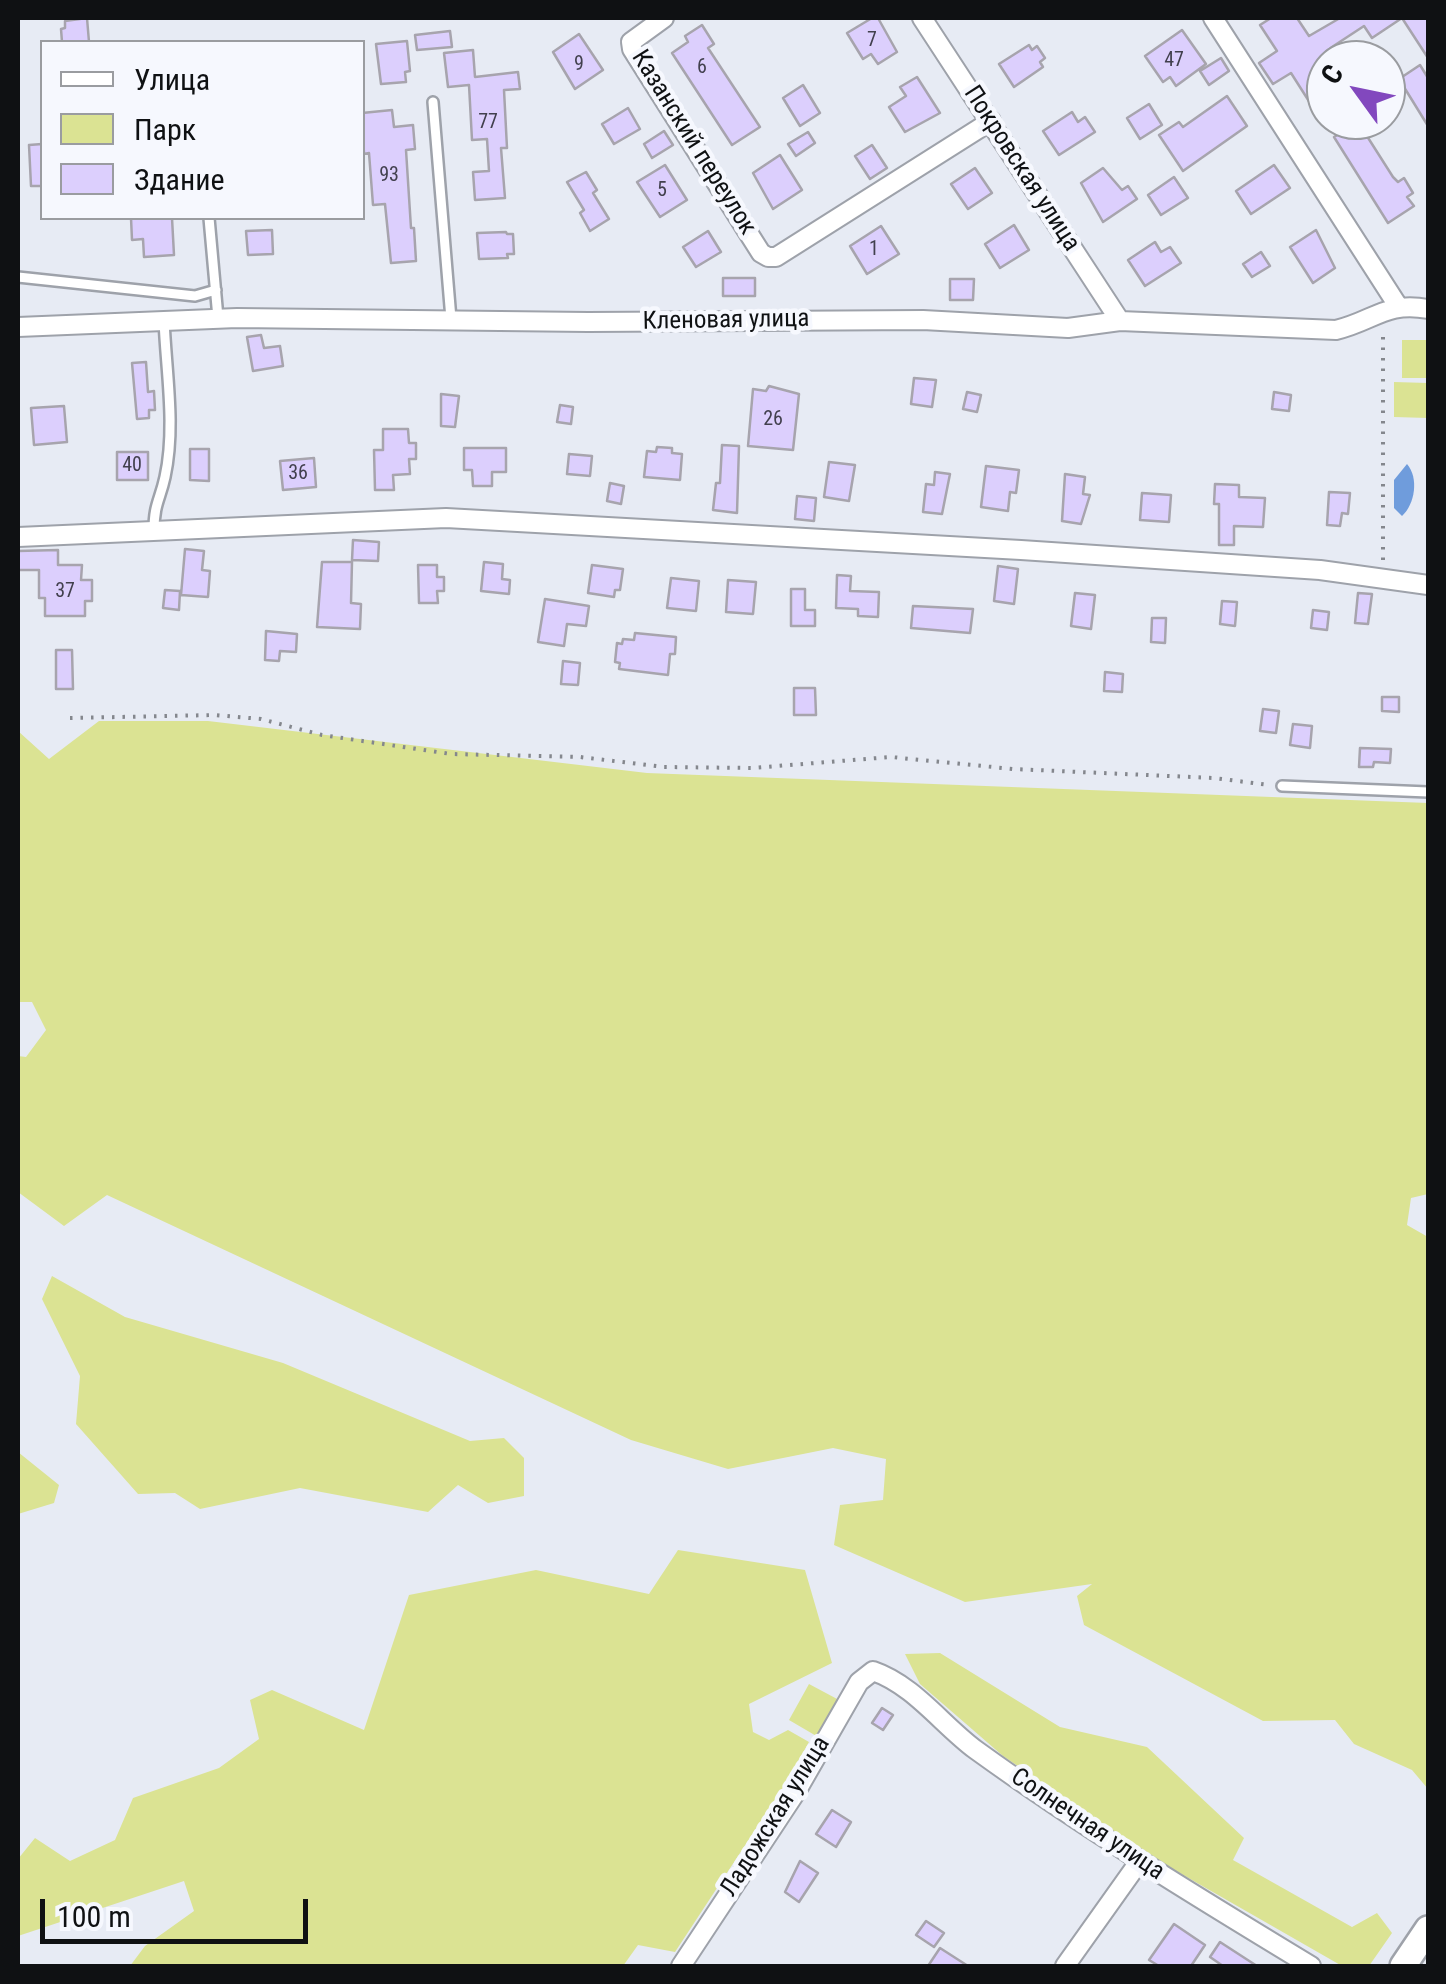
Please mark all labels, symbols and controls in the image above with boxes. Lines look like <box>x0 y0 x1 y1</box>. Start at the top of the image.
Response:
house number: 7 <box>867 29 877 53</box>
legend <box>40 40 365 220</box>
north arrow <box>1306 40 1406 140</box>
street label: Казанский переулок <box>624 45 762 241</box>
house number: 47 <box>1164 49 1184 73</box>
house number: 9 <box>574 53 584 77</box>
house number: 6 <box>697 56 707 80</box>
text: С <box>1314 59 1350 90</box>
text: Улица <box>134 62 210 97</box>
street label: Покровская улица <box>956 81 1086 257</box>
house number: 77 <box>478 111 498 135</box>
text: Парк <box>134 112 196 147</box>
text: Здание <box>134 162 225 197</box>
house number: 93 <box>379 164 399 188</box>
house number: 5 <box>657 179 667 203</box>
house number: 1 <box>869 238 879 262</box>
street label: Кленовая улица <box>642 305 810 337</box>
house number: 26 <box>763 408 783 432</box>
house number: 40 <box>122 454 142 478</box>
house number: 36 <box>288 462 308 486</box>
house number: 37 <box>55 580 75 604</box>
street label: Ладожская улица <box>715 1731 837 1903</box>
street label: Солнечная улица <box>1005 1763 1169 1887</box>
scale bar <box>45 1879 312 1941</box>
text: 100 m <box>57 1899 131 1934</box>

